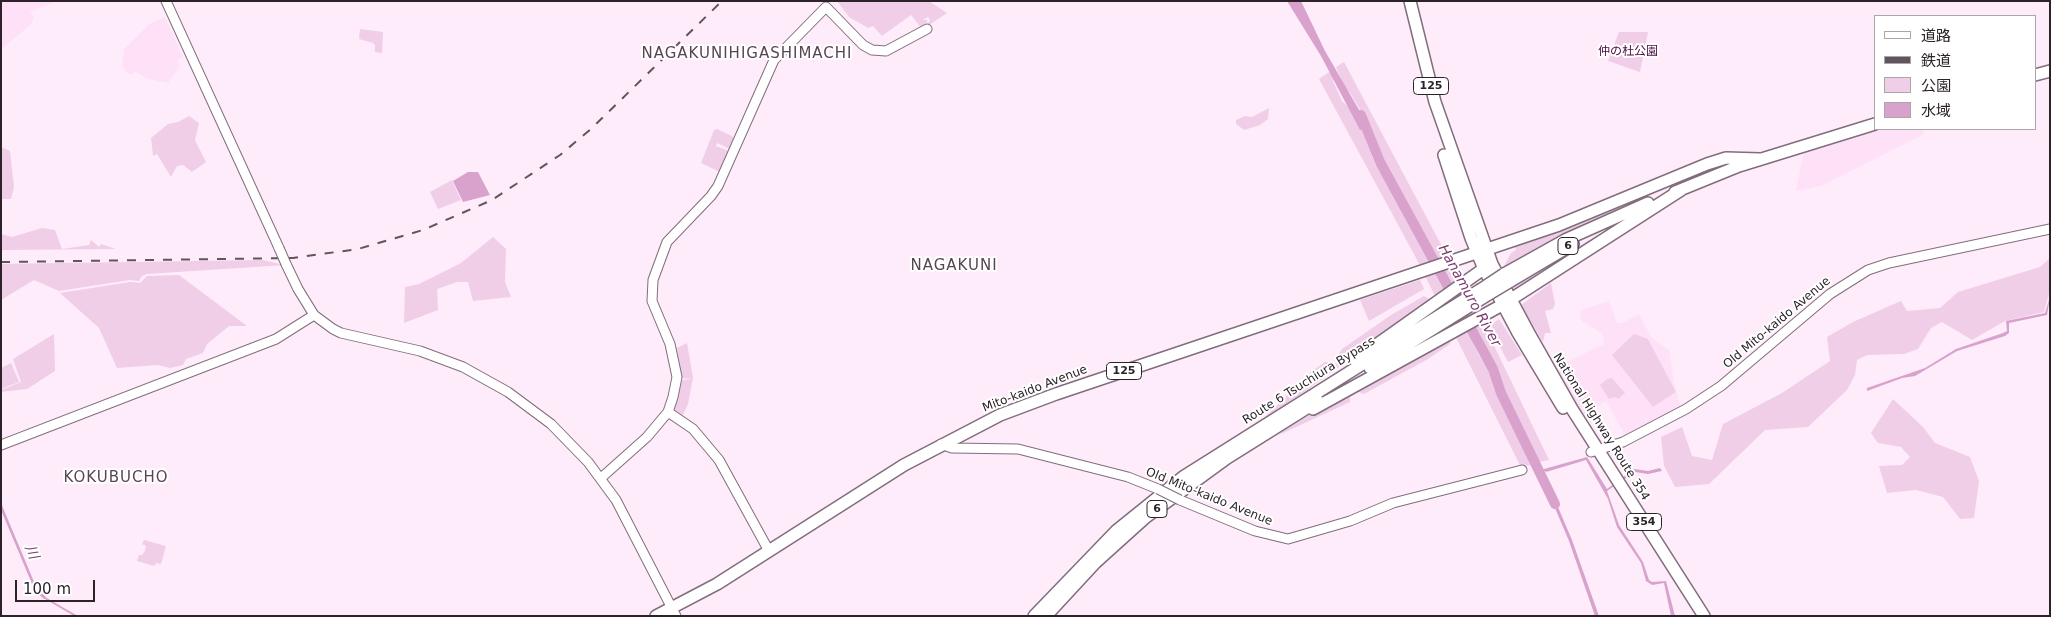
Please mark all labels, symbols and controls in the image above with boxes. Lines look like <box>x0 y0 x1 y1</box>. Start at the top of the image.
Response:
legend <box>1874 15 2036 130</box>
text: 道路 <box>1921 27 1951 45</box>
district label: NAGAKUNIHIGASHIMACHI <box>639 45 855 63</box>
park label: 仲の杜公園 <box>1598 45 1658 59</box>
text: 鉄道 <box>1921 52 1951 70</box>
text: 公園 <box>1921 77 1951 95</box>
road number: 125 <box>1414 78 1448 94</box>
text: 水域 <box>1921 102 1951 120</box>
road number: 6 <box>1558 238 1578 255</box>
water label: Hanamuro River <box>1434 242 1504 350</box>
district label: NAGAKUNI <box>909 257 999 275</box>
street label: Old Mito-kaido Avenue <box>1721 274 1833 372</box>
street label: Route 6 Tsuchiura Bypass <box>1240 334 1378 428</box>
street label: National Highway Route 354 <box>1550 351 1652 503</box>
street label: Mito-kaido Avenue <box>981 362 1089 416</box>
road number: 125 <box>1106 362 1142 380</box>
street label: Old Mito-kaido Avenue <box>1144 465 1274 529</box>
district label: KOKUBUCHO <box>62 469 170 487</box>
road number: 6 <box>1147 500 1167 518</box>
road number: 354 <box>1626 514 1662 530</box>
water label: 川 <box>21 542 41 562</box>
scale bar <box>18 570 98 602</box>
text: 100 m <box>23 580 71 598</box>

